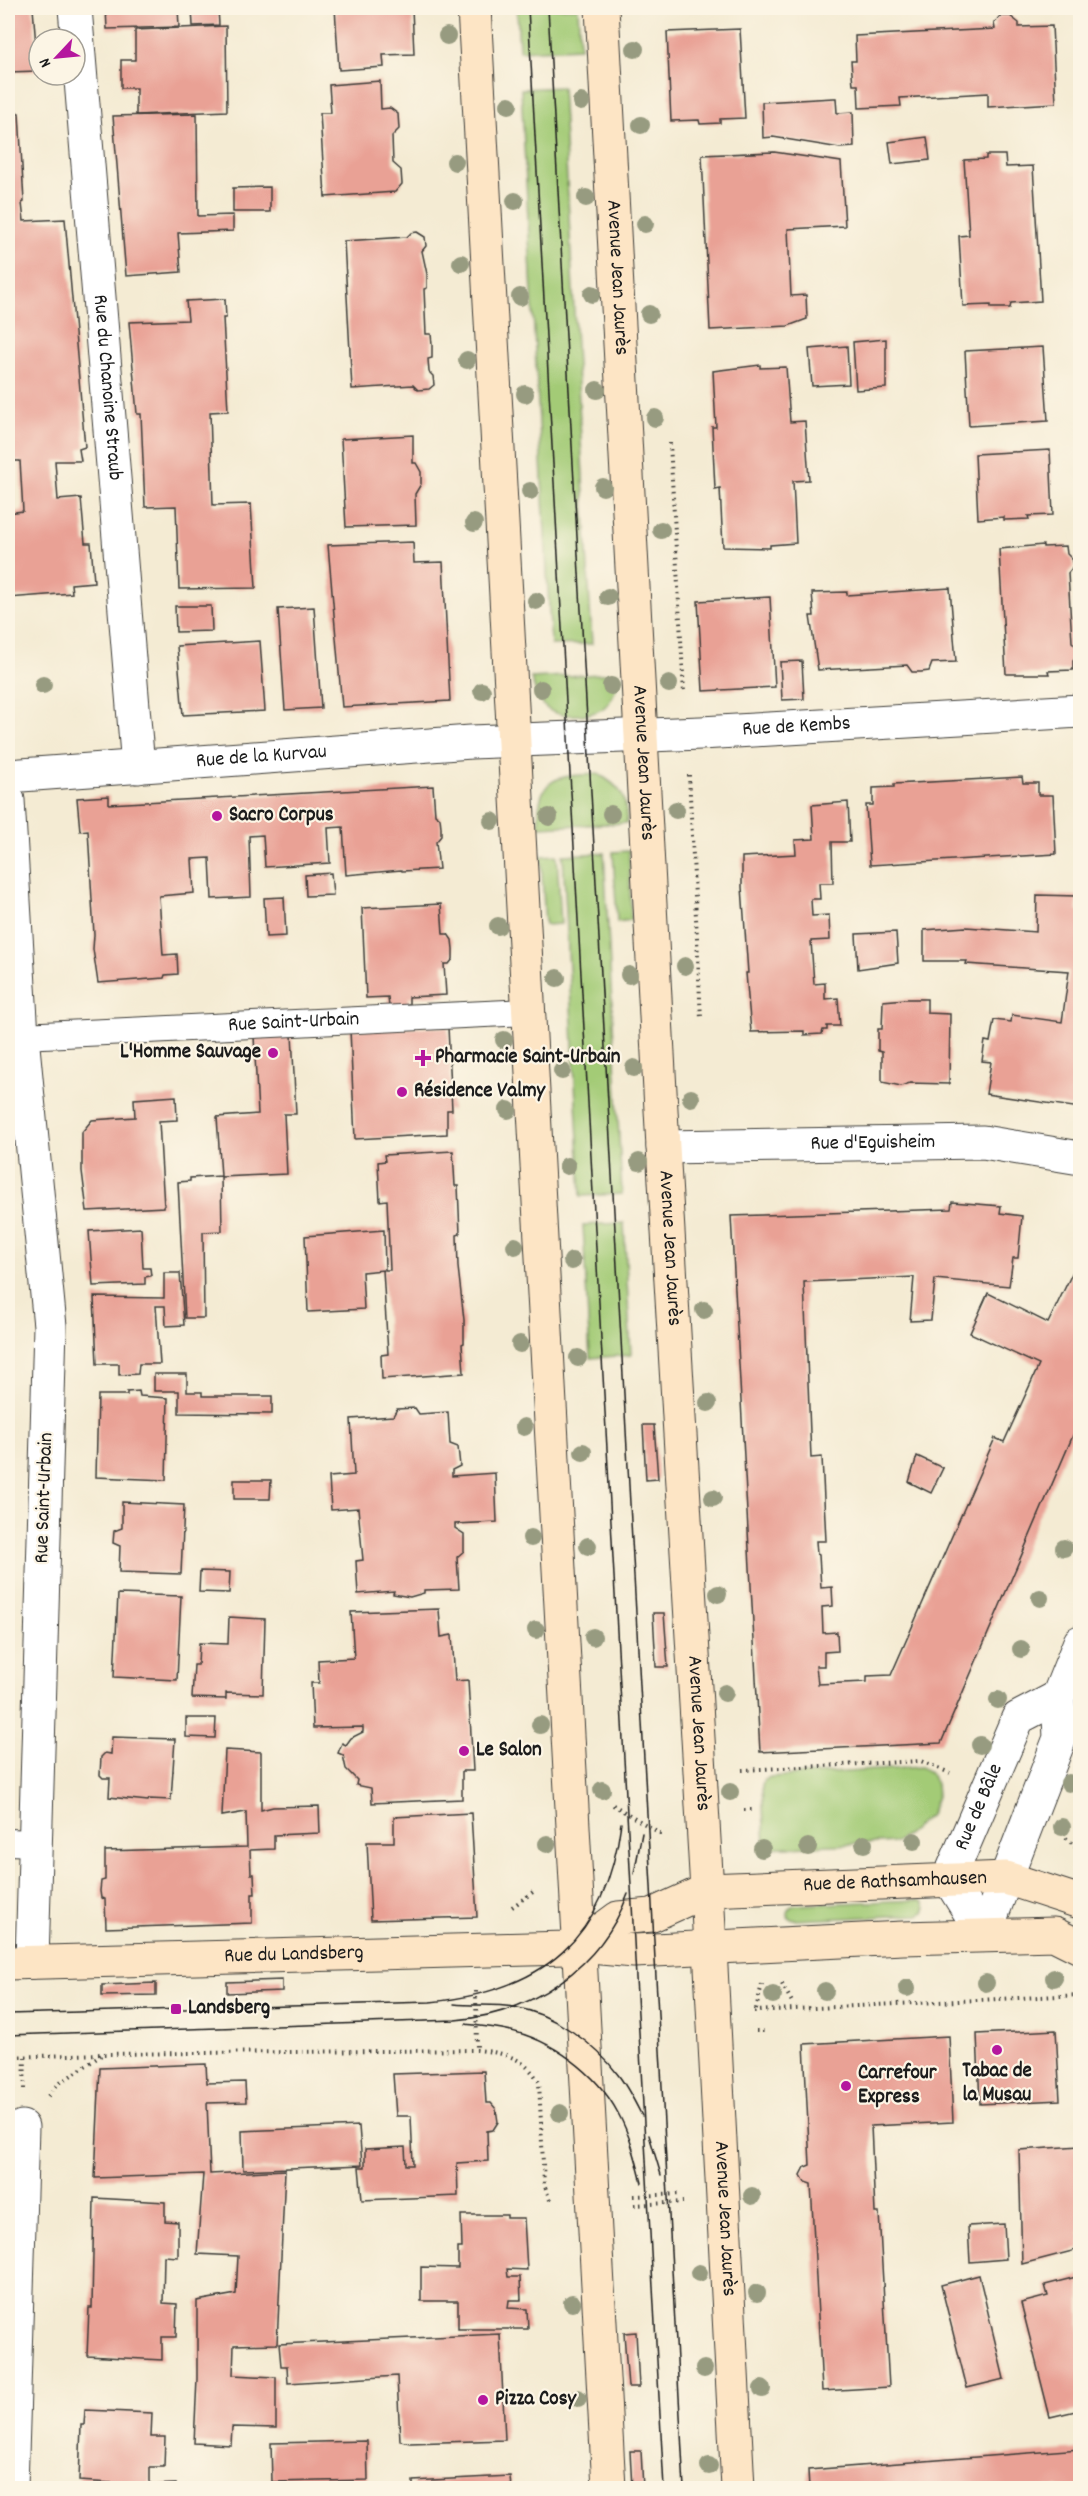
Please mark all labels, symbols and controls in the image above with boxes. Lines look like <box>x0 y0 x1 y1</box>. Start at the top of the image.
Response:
north arrow <box>27 27 87 87</box>
text: N <box>34 54 58 71</box>
street label: Avenue Jean Jaurès <box>597 199 636 356</box>
street label: Rue du Chanoine Straub <box>84 294 129 482</box>
street label: Avenue Jean Jaurès <box>623 684 662 842</box>
street label: Rue de Kembs <box>741 709 851 746</box>
street label: Rue de la Kurvau <box>195 738 328 777</box>
place label: Sacro Corpus <box>229 801 334 831</box>
marker: Sacro Corpus <box>210 809 224 823</box>
street label: Rue Saint-Urbain <box>227 1005 360 1041</box>
place label: L'Homme Sauvage <box>120 1038 261 1068</box>
place label: Pharmacie Saint-Urbain <box>435 1043 621 1073</box>
marker: L'Homme Sauvage <box>266 1046 280 1060</box>
marker: Pharmacie Saint-Urbain <box>416 1051 430 1065</box>
place label: Résidence Valmy <box>414 1077 547 1107</box>
marker: Résidence Valmy <box>395 1085 409 1099</box>
street label: Rue d'Eguisheim <box>810 1128 936 1160</box>
street label: Avenue Jean Jaurès <box>649 1170 689 1327</box>
street label: Rue Saint-Urbain <box>28 1432 62 1564</box>
street label: Avenue Jean Jaurès <box>678 1655 717 1812</box>
place label: Le Salon <box>476 1736 542 1766</box>
marker: Le Salon <box>457 1744 471 1758</box>
street label: Rue de Bâle <box>948 1759 1012 1856</box>
street label: Rue de Rathsamhausen <box>802 1864 988 1901</box>
street label: Rue du Landsberg <box>224 1938 364 1972</box>
place label: Landsberg <box>188 1994 270 2024</box>
marker: Landsberg <box>169 2002 183 2016</box>
marker: Tabac de la Musau <box>990 2043 1004 2057</box>
place label: Tabac de la Musau <box>962 2057 1032 2111</box>
place label: Carrefour Express <box>858 2059 938 2113</box>
marker: Carrefour Express <box>839 2079 853 2093</box>
street label: Avenue Jean Jaurès <box>705 2140 743 2297</box>
place label: Pizza Cosy <box>495 2385 578 2415</box>
marker: Pizza Cosy <box>476 2393 490 2407</box>

